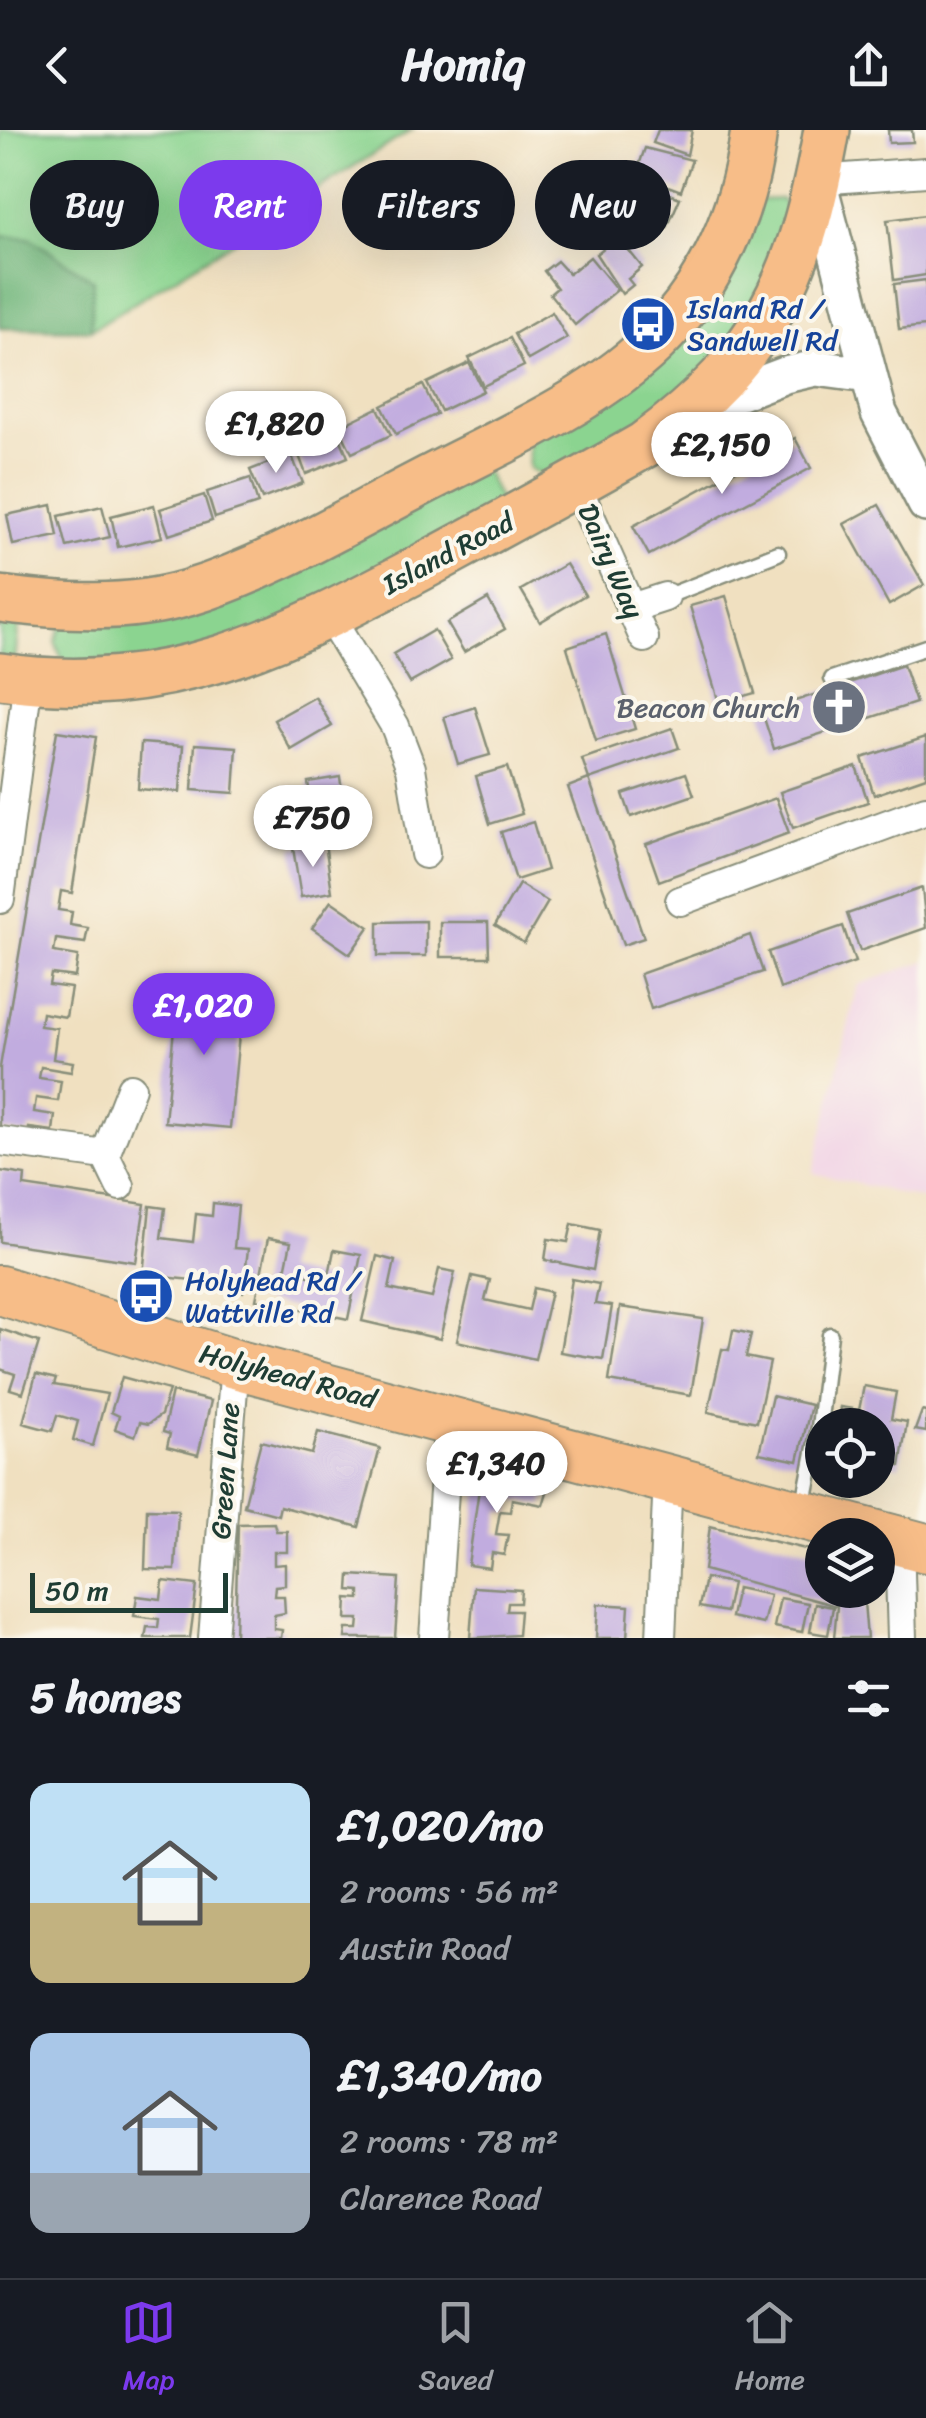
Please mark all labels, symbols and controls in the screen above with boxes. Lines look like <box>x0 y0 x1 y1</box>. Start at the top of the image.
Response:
text: Homiq <box>401 25 525 105</box>
icon: back <box>30 38 85 93</box>
icon: share <box>841 38 896 93</box>
chip: Buy <box>30 160 159 250</box>
chip: Rent <box>179 160 322 250</box>
chip: Filters <box>342 160 515 250</box>
chip: New <box>535 160 671 250</box>
place label: Island Rd / Sandwell Rd <box>686 284 839 365</box>
bus stop icon: Island Rd / Sandwell Rd <box>618 294 678 354</box>
pin: £1,820 <box>195 391 357 476</box>
text: £1,820 <box>227 395 325 452</box>
pin: £2,150 <box>641 412 803 497</box>
text: £2,150 <box>673 416 771 473</box>
street label: Dairy Way <box>564 495 658 627</box>
street label: Island Road <box>372 497 525 609</box>
church icon: Beacon Church <box>809 677 869 737</box>
place label: Beacon Church <box>616 683 800 732</box>
pin: £750 <box>254 785 372 870</box>
text: £750 <box>275 789 351 846</box>
pin: £1,020 <box>123 973 285 1058</box>
text: £1,020 <box>155 977 253 1034</box>
place label: Holyhead Rd / Wattville Rd <box>185 1256 363 1337</box>
bus stop icon: Holyhead Rd / Wattville Rd <box>116 1266 176 1326</box>
street label: Holyhead Road <box>194 1329 384 1424</box>
street label: Green Lane <box>196 1401 254 1541</box>
map controls <box>805 1408 895 1608</box>
button: locate <box>805 1408 895 1498</box>
pin: £1,340 <box>416 1431 578 1516</box>
text: £1,340 <box>448 1435 546 1492</box>
button: layers <box>805 1518 895 1608</box>
text: 50 m <box>45 1566 109 1615</box>
scale bar <box>30 1568 228 1612</box>
text: 5 homes <box>30 1661 181 1735</box>
icon: filters <box>841 1671 896 1726</box>
text: £1,020/mo <box>340 1789 543 1863</box>
icon: home <box>110 1823 230 1943</box>
text: 2 rooms · 56 m² <box>340 1863 559 1920</box>
text: Austin Road <box>340 1920 510 1977</box>
text: £1,340/mo <box>340 2039 542 2113</box>
icon: home <box>110 2073 230 2193</box>
text: 2 rooms · 78 m² <box>340 2113 558 2170</box>
text: Clarence Road <box>340 2170 540 2227</box>
tab: Map <box>121 2295 176 2404</box>
tab: Saved <box>419 2295 492 2404</box>
tab: Home <box>735 2295 805 2404</box>

